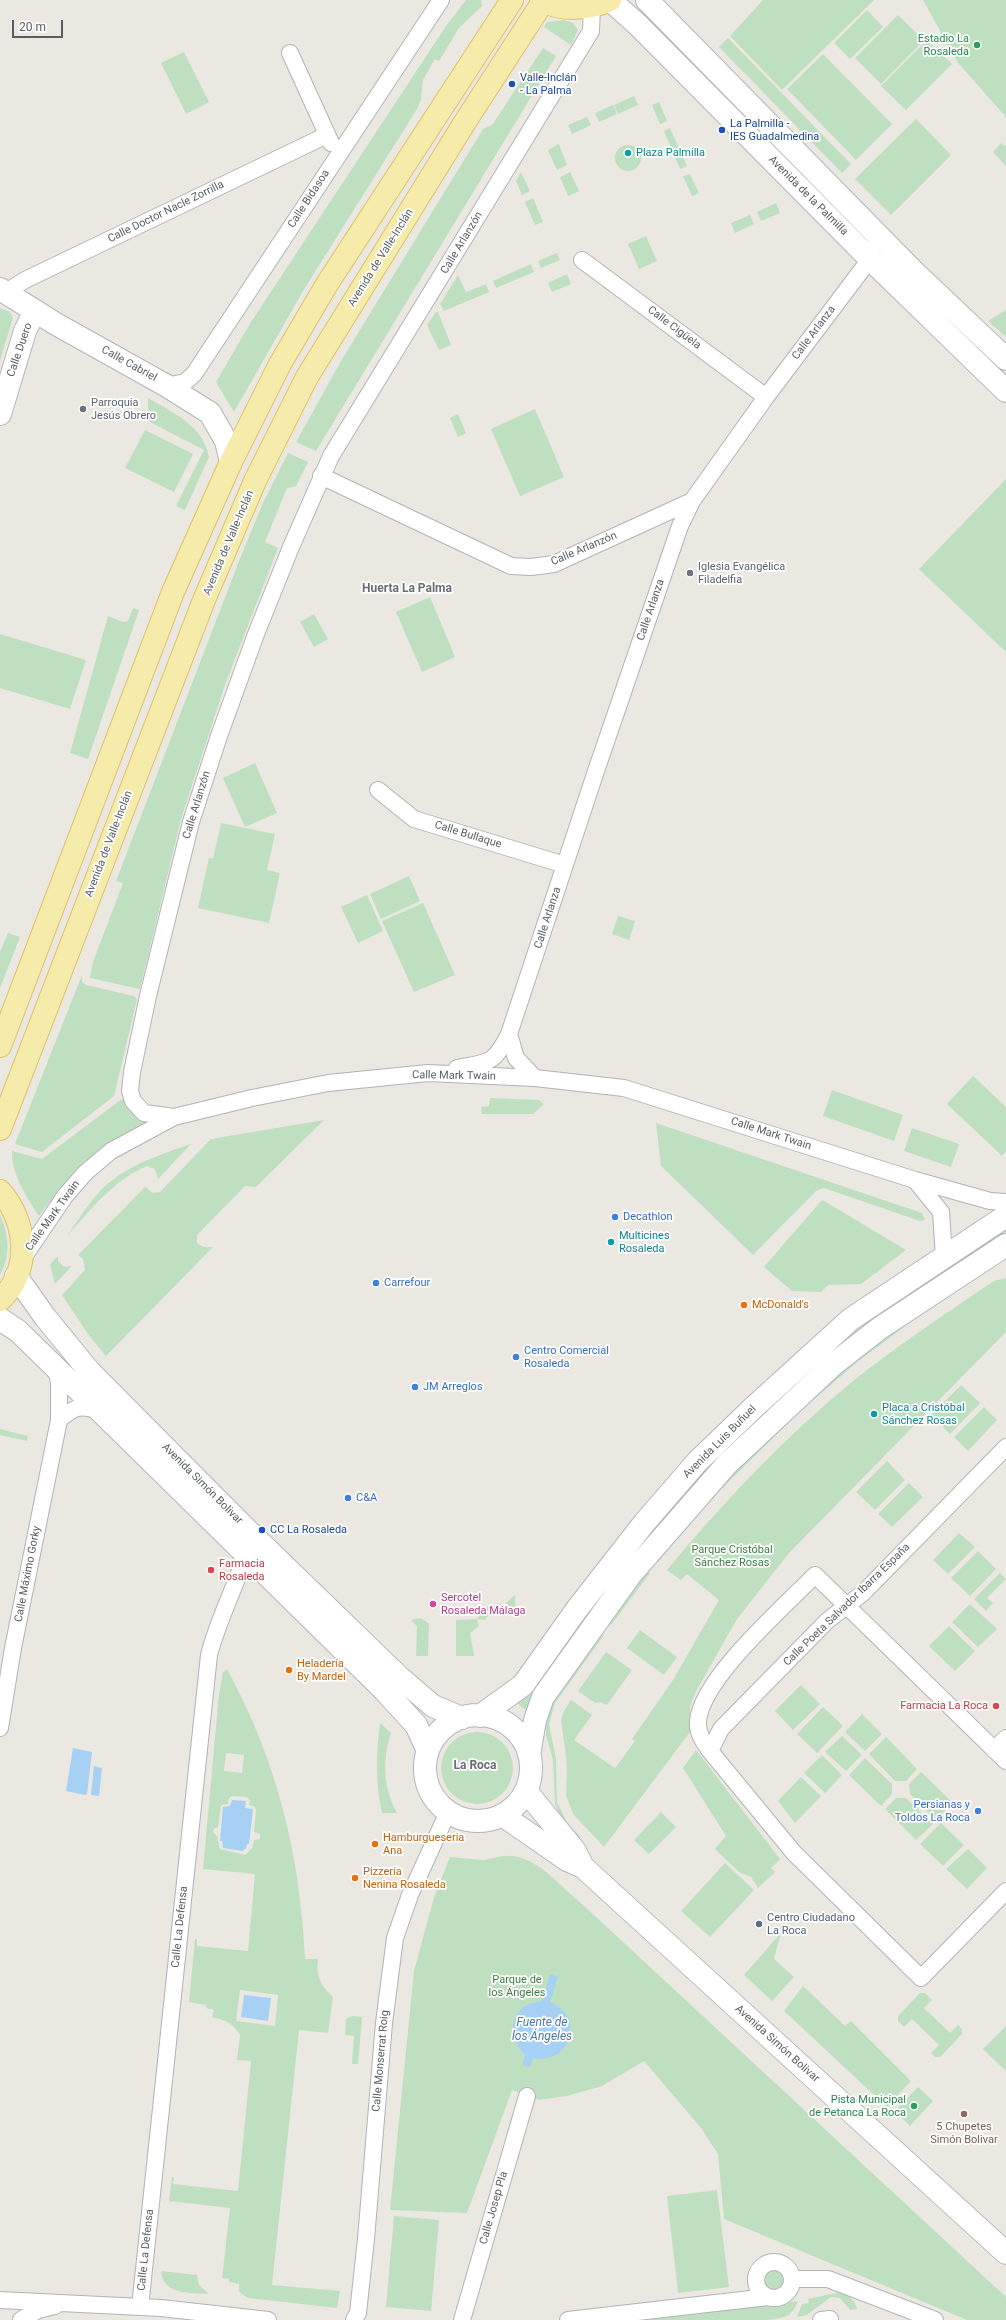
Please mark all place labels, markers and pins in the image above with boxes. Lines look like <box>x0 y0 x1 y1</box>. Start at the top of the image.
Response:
place label: Estadio La Rosaleda <box>918 32 969 58</box>
marker: Estadio La Rosaleda <box>972 40 982 50</box>
place label: Valle-Inclán - La Palma <box>520 71 577 97</box>
marker: Valle-Inclán - La Palma <box>507 79 517 89</box>
place label: La Palmilla - IES Guadalmedina <box>730 117 819 143</box>
marker: La Palmilla - IES Guadalmedina <box>717 125 727 135</box>
place label: Plaza Palmilla <box>636 146 705 160</box>
marker: Plaza Palmilla <box>623 148 633 158</box>
place label: Parroquia Jesús Obrero <box>91 396 156 422</box>
marker: Parroquia Jesús Obrero <box>78 404 88 414</box>
place label: Iglesia Evangélica Filadelfia <box>698 560 785 586</box>
marker: Iglesia Evangélica Filadelfia <box>685 568 695 578</box>
place label: Decathlon <box>623 1210 672 1224</box>
marker: Decathlon <box>610 1212 620 1222</box>
place label: Multicines Rosaleda <box>619 1229 670 1255</box>
marker: Multicines Rosaleda <box>606 1237 616 1247</box>
place label: Carrefour <box>384 1276 430 1290</box>
marker: Carrefour <box>371 1278 381 1288</box>
place label: McDonald's <box>752 1298 809 1312</box>
marker: McDonald's <box>739 1300 749 1310</box>
place label: Centro Comercial Rosaleda <box>524 1344 609 1370</box>
marker: Centro Comercial Rosaleda <box>511 1352 521 1362</box>
place label: JM Arreglos <box>423 1380 483 1394</box>
marker: JM Arreglos <box>410 1382 420 1392</box>
place label: Placa a Cristóbal Sánchez Rosas <box>882 1401 965 1427</box>
marker: Placa a Cristóbal Sánchez Rosas <box>869 1409 879 1419</box>
place label: C&A <box>356 1491 377 1505</box>
marker: C&A <box>343 1493 353 1503</box>
place label: CC La Rosaleda <box>270 1523 347 1537</box>
marker: CC La Rosaleda <box>257 1525 267 1535</box>
place label: Farmacia Rosaleda <box>219 1557 265 1583</box>
marker: Farmacia Rosaleda <box>206 1565 216 1575</box>
place label: Sercotel Rosaleda Málaga <box>441 1591 526 1617</box>
marker: Sercotel Rosaleda Málaga <box>428 1599 438 1609</box>
place label: Heladería By Mardel <box>297 1657 346 1683</box>
marker: Heladería By Mardel <box>284 1665 294 1675</box>
place label: Farmacia La Roca <box>900 1699 988 1713</box>
marker: Farmacia La Roca <box>991 1701 1001 1711</box>
place label: Persianas y Toldos La Roca <box>895 1798 970 1824</box>
marker: Persianas y Toldos La Roca <box>973 1806 983 1816</box>
place label: Hamburgueseria Ana <box>383 1831 464 1857</box>
marker: Hamburgueseria Ana <box>370 1839 380 1849</box>
place label: Pizzería Nenina Rosaleda <box>363 1865 446 1891</box>
marker: Pizzería Nenina Rosaleda <box>350 1873 360 1883</box>
place label: Centro Ciudadano La Roca <box>767 1911 855 1937</box>
marker: Centro Ciudadano La Roca <box>754 1919 764 1929</box>
place label: Pista Municipal de Petanca La Roca <box>809 2093 906 2119</box>
marker: Pista Municipal de Petanca La Roca <box>909 2101 919 2111</box>
marker: 5 Chupetes Simón Bolivar <box>959 2109 969 2119</box>
place label: 5 Chupetes Simón Bolivar <box>930 2120 998 2146</box>

